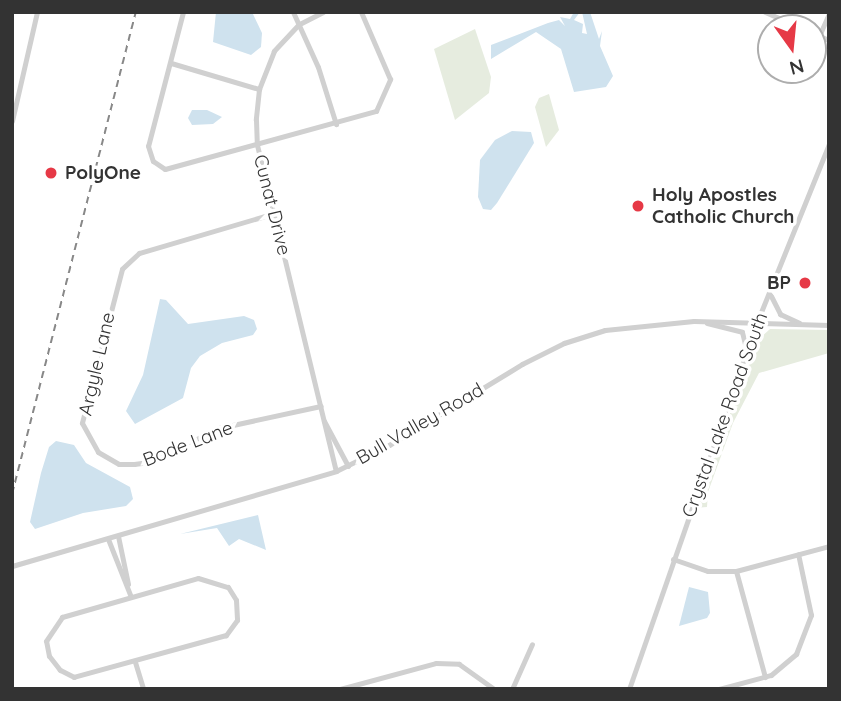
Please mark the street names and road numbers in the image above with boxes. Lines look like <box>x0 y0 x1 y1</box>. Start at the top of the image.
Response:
street label: Cunat Drive <box>248 152 296 258</box>
street label: Crystal Lake Road South <box>677 309 773 521</box>
street label: Argyle Lane <box>74 310 120 418</box>
street label: Bull Valley Road <box>352 378 488 470</box>
street label: Bode Lane <box>140 416 236 472</box>

